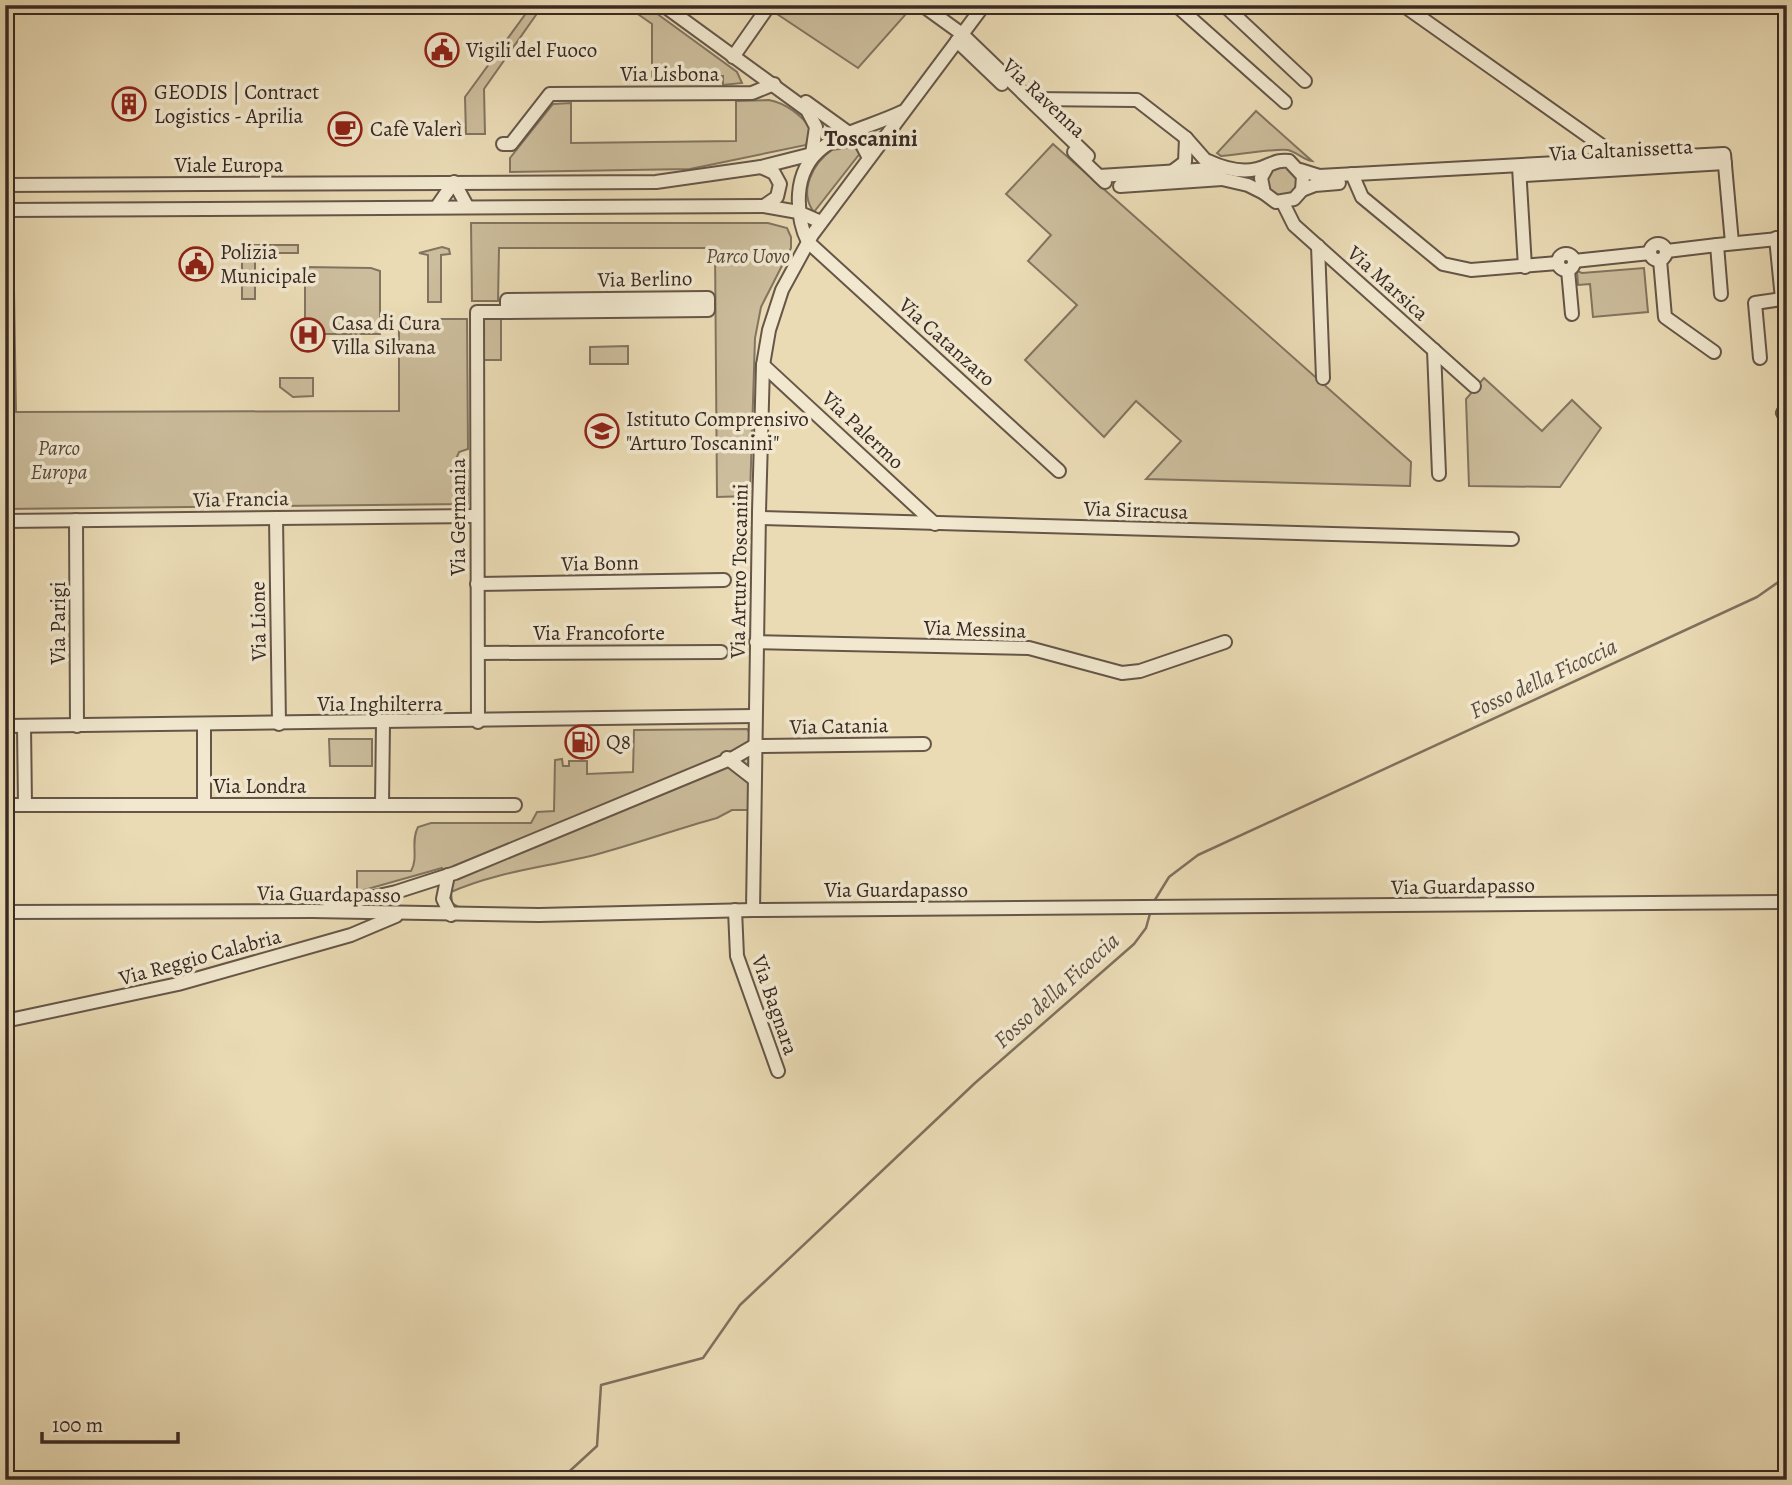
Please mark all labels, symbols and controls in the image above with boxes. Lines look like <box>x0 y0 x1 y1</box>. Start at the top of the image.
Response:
public building icon: Vigili del Fuoco <box>423 31 461 69</box>
place label: Vigili del Fuoco <box>465 36 597 64</box>
street label: Via Ravenna <box>995 51 1092 144</box>
street label: Via Lisbona <box>619 60 720 88</box>
place label: GEODIS | Contract Logistics - Aprilia <box>154 78 319 130</box>
building icon: GEODIS | Contract Logistics - Aprilia <box>110 85 148 123</box>
cafe icon: Cafè Valerì <box>326 110 364 148</box>
place label: Cafè Valerì <box>370 115 463 143</box>
district label: Toscanini <box>824 123 918 154</box>
street label: Via Caltanissetta <box>1547 132 1694 168</box>
street label: Viale Europa <box>174 151 284 179</box>
place label: Polizia Municipale <box>220 238 316 290</box>
street label: Via Marsica <box>1341 238 1435 327</box>
park label: Parco Uovo <box>706 242 790 270</box>
public building icon: Polizia Municipale <box>177 245 215 283</box>
street label: Via Berlino <box>596 264 693 294</box>
street label: Via Catanzaro <box>892 291 1001 393</box>
place label: Casa di Cura Villa Silvana <box>331 309 441 361</box>
hospital icon: Casa di Cura Villa Silvana <box>289 316 327 354</box>
street label: Via Palermo <box>815 384 910 475</box>
place label: Istituto Comprensivo "Arturo Toscanini" <box>626 405 809 457</box>
school or university icon: Istituto Comprensivo "Arturo Toscanini" <box>583 412 621 450</box>
park label: Parco Europa <box>31 434 88 486</box>
street label: Via Germania <box>444 458 472 577</box>
street label: Via Arturo Toscanini <box>723 483 755 660</box>
street label: Via Francia <box>192 484 289 514</box>
street label: Via Siracusa <box>1082 494 1189 526</box>
street label: Via Bonn <box>560 548 639 578</box>
street label: Via Parigi <box>44 581 72 666</box>
street label: Via Lione <box>243 581 273 662</box>
street label: Via Messina <box>922 613 1027 645</box>
street label: Via Francoforte <box>532 619 665 647</box>
water label: Fosso della Ficoccia <box>1464 631 1622 726</box>
street label: Via Inghilterra <box>316 690 443 718</box>
street label: Via Catania <box>788 711 889 741</box>
fuel station icon: Q8 <box>563 723 601 761</box>
place label: Q8 <box>606 728 631 756</box>
street label: Via Londra <box>212 772 307 800</box>
street label: Via Guardapasso <box>1390 871 1535 901</box>
street label: Via Guardapasso <box>823 876 968 904</box>
street label: Via Guardapasso <box>256 879 401 909</box>
street label: Via Reggio Calabria <box>115 922 285 992</box>
water label: Fosso della Ficoccia <box>987 925 1126 1055</box>
street label: Via Bagnara <box>745 951 805 1059</box>
scale bar <box>42 1401 178 1445</box>
text: 100 m <box>52 1411 103 1439</box>

